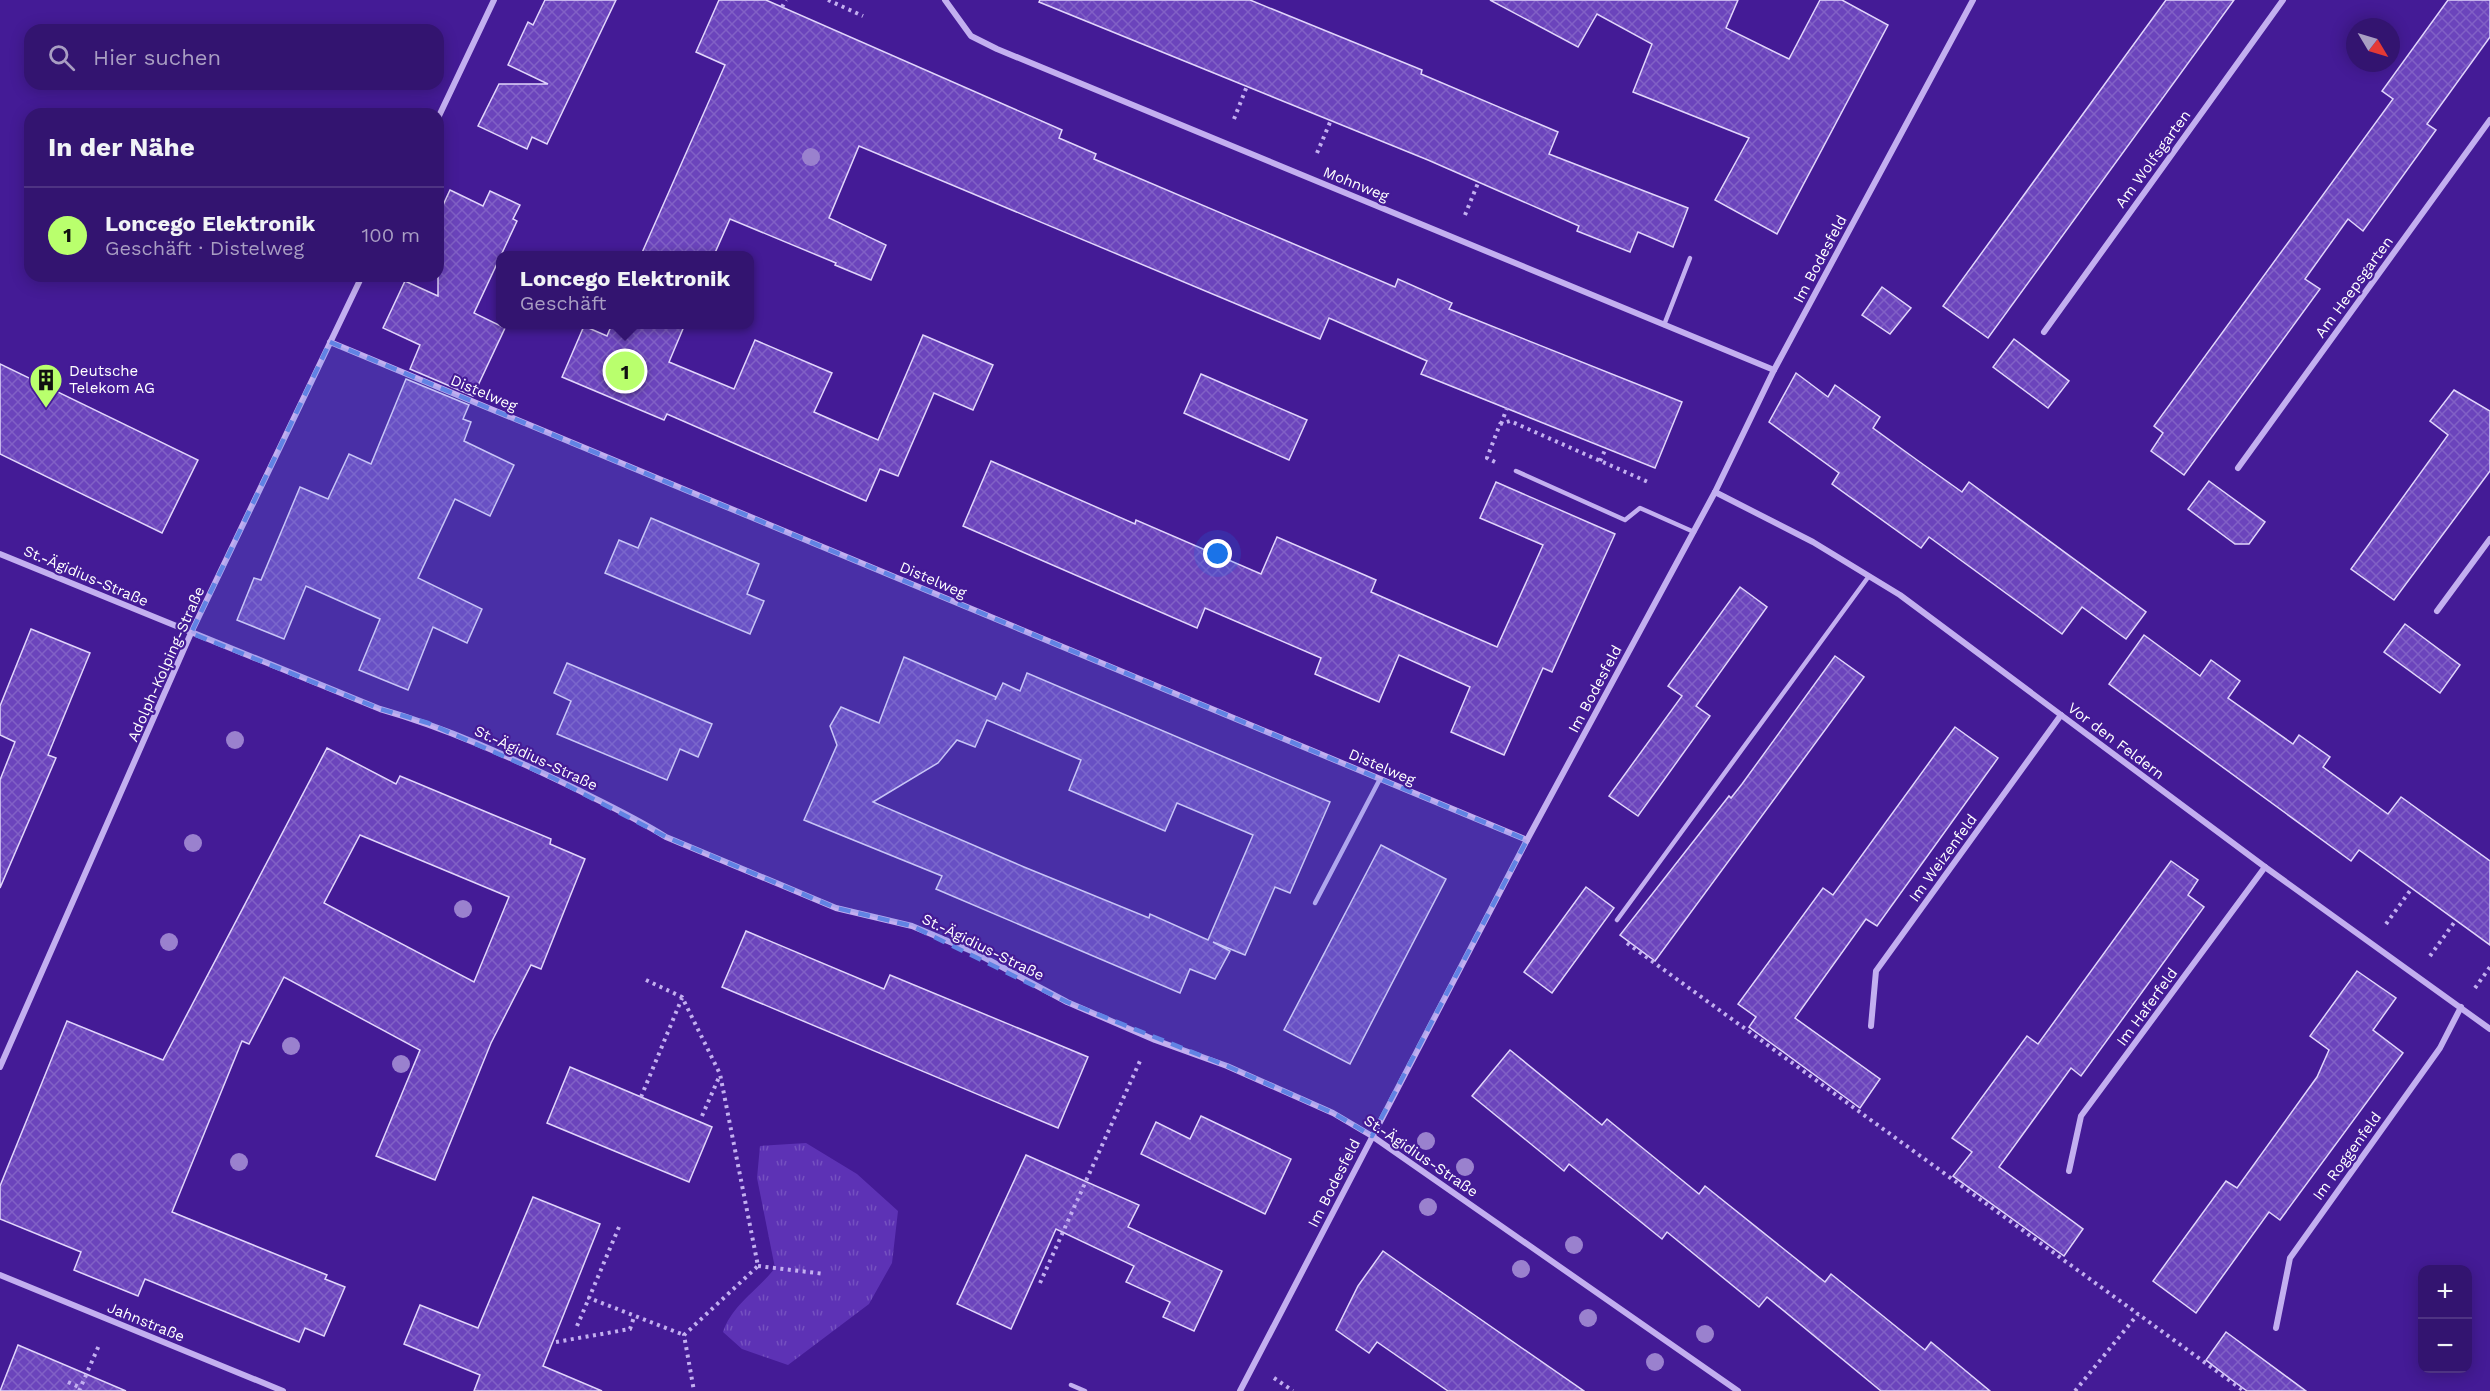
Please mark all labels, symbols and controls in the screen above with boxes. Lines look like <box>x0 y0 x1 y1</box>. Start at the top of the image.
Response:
north arrow <box>2346 18 2400 72</box>
search box <box>24 24 444 90</box>
icon: search <box>45 41 78 74</box>
text: Hier suchen <box>93 45 221 70</box>
street label: Am Wolfsgarten <box>2111 107 2195 211</box>
text: In der Nähe <box>48 132 195 162</box>
street label: Mohnweg <box>1321 163 1391 205</box>
text: Loncego Elektronik <box>105 211 315 236</box>
street label: Im Bodesfeld <box>1789 212 1851 306</box>
text: 1 <box>63 223 72 247</box>
text: 100 m <box>361 223 420 247</box>
street label: Am Heepsgarten <box>2311 233 2397 341</box>
text: Geschäft · Distelweg <box>105 236 304 260</box>
popup <box>496 251 754 329</box>
text: Loncego Elektronik <box>520 266 730 291</box>
text: Geschäft <box>520 291 606 315</box>
pin: 1 <box>606 348 644 394</box>
building icon: Deutsche Telekom AG <box>28 362 64 409</box>
place label: Deutsche Telekom AG <box>69 362 155 397</box>
street label: Distelweg <box>448 371 520 415</box>
your location <box>1203 539 1232 568</box>
street label: St.-Ägidius-Straße <box>21 542 151 610</box>
street label: Distelweg <box>897 558 969 602</box>
street label: Adolph-Kolping-Straße <box>124 584 208 744</box>
street label: Im Bodesfeld <box>1564 642 1626 736</box>
street label: Vor den Feldern <box>2064 699 2168 783</box>
street label: St.-Ägidius-Straße <box>472 722 600 794</box>
street label: Distelweg <box>1346 745 1418 789</box>
street label: Im Weizenfeld <box>1905 811 1981 905</box>
street label: St.-Ägidius-Straße <box>919 910 1047 984</box>
street label: Im Haferfeld <box>2113 965 2181 1049</box>
street label: Im Roggenfeld <box>2309 1108 2385 1204</box>
street label: St.-Ägidius-Straße <box>1360 1111 1482 1201</box>
street label: Im Bodesfeld <box>1304 1136 1364 1230</box>
map controls <box>2418 1265 2472 1373</box>
button: + <box>2418 1265 2472 1319</box>
street label: Jahnstraße <box>105 1298 187 1346</box>
button: − <box>2418 1319 2472 1373</box>

